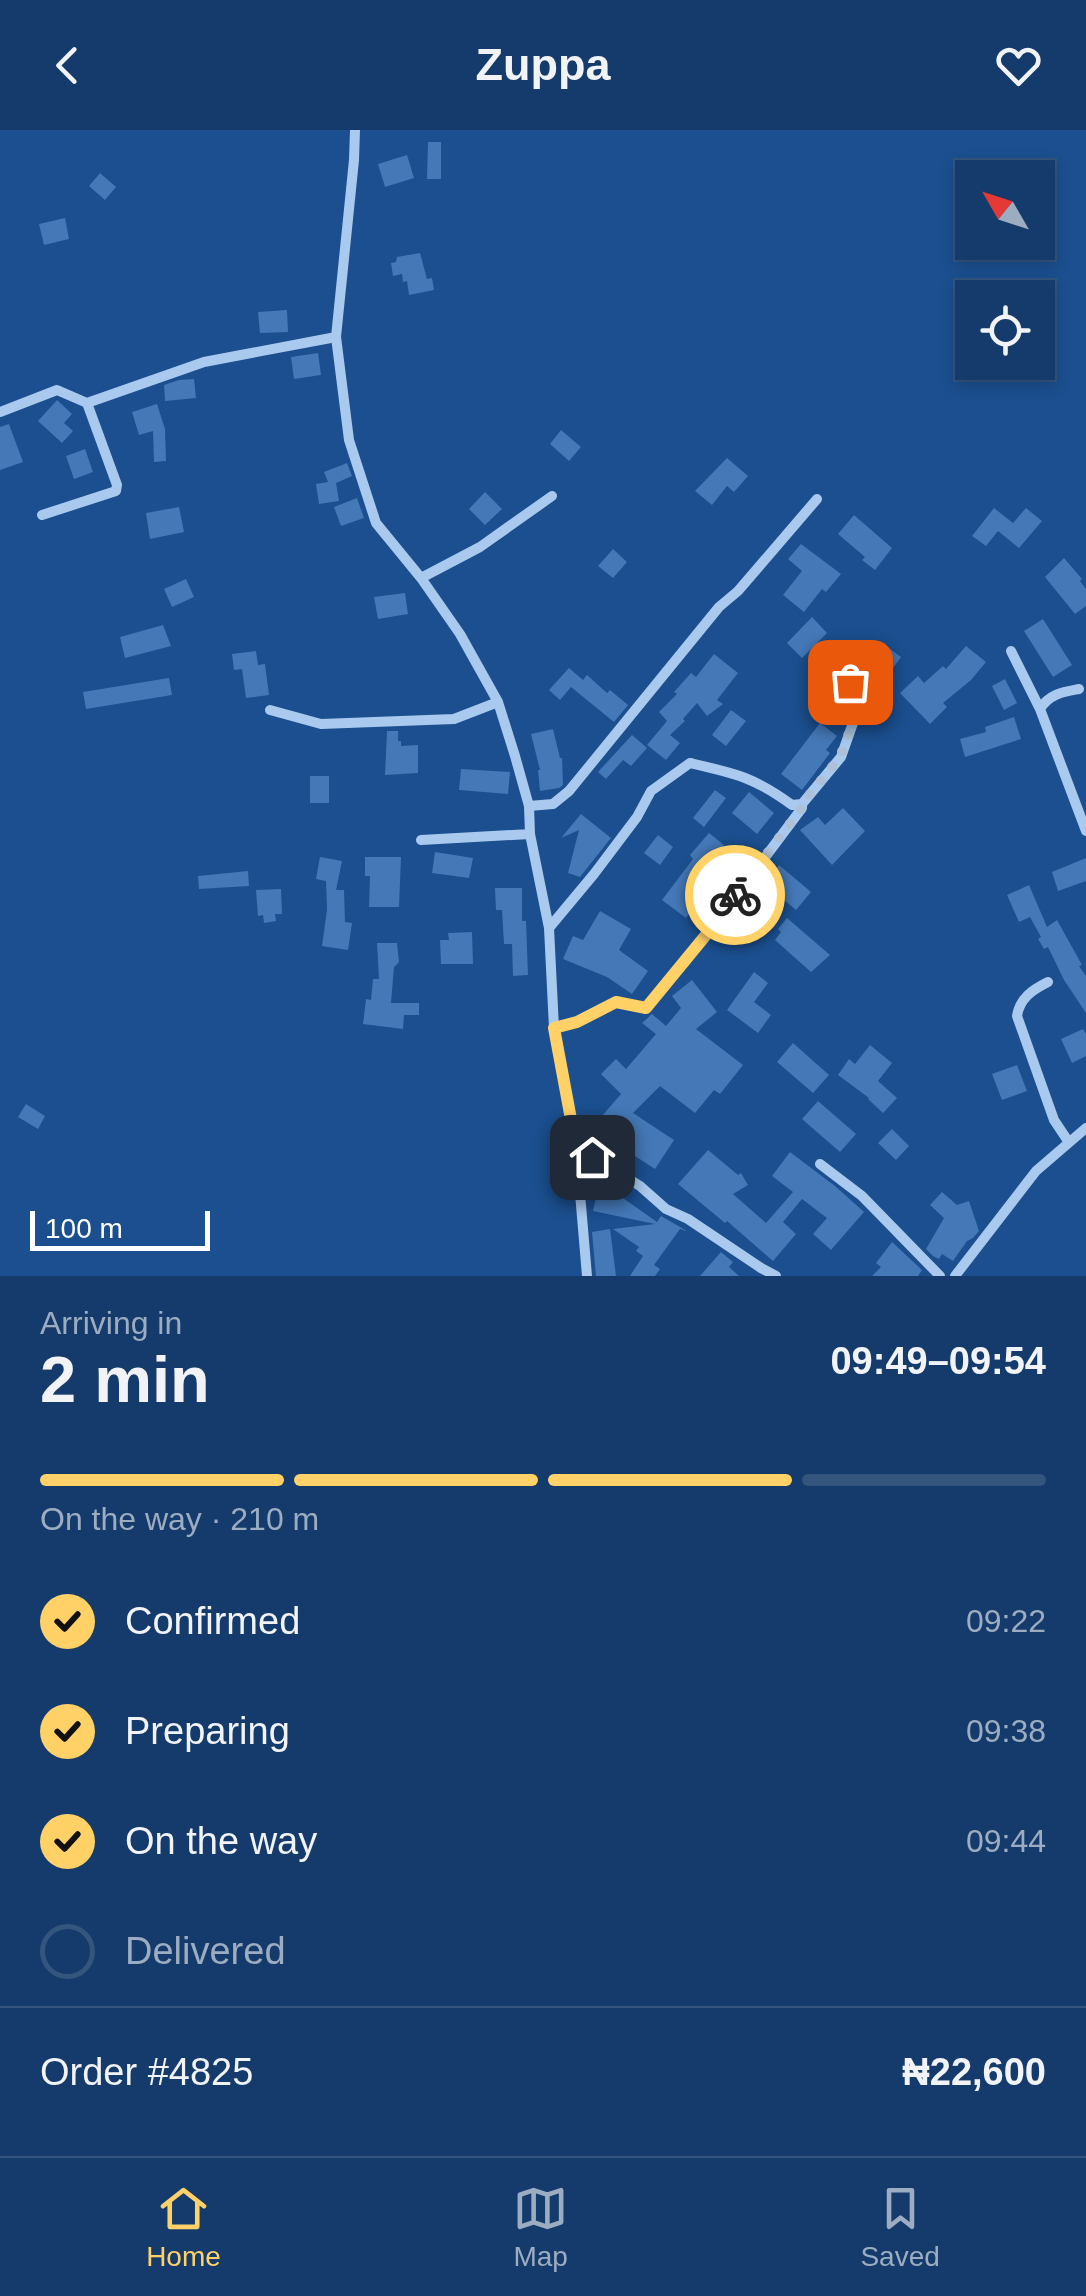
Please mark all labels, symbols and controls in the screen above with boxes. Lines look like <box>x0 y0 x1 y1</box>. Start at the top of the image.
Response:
icon: back <box>40 38 95 93</box>
icon: heart <box>991 38 1046 93</box>
text: Zuppa <box>476 39 610 90</box>
north arrow <box>955 160 1055 260</box>
map controls <box>955 160 1055 380</box>
button: locate <box>955 280 1055 380</box>
pin <box>808 640 893 725</box>
icon: bag <box>823 655 878 710</box>
courier <box>685 845 785 945</box>
icon: bike <box>708 868 763 923</box>
pin <box>550 1115 635 1200</box>
icon: home <box>565 1130 620 1185</box>
scale bar <box>30 1206 210 1250</box>
text: 100 m <box>45 1213 123 1244</box>
text: Arriving in <box>40 1305 182 1341</box>
text: 09:49–09:54 <box>830 1340 1046 1382</box>
text: 2 min <box>40 1343 210 1416</box>
text: On the way · 210 m <box>40 1501 319 1537</box>
icon: check <box>40 1594 95 1649</box>
text: Confirmed <box>125 1600 300 1642</box>
text: 09:22 <box>966 1603 1046 1639</box>
icon: check <box>40 1704 95 1759</box>
text: Preparing <box>125 1710 290 1752</box>
text: 09:38 <box>966 1713 1046 1749</box>
icon: check <box>40 1814 95 1869</box>
text: On the way <box>125 1820 317 1862</box>
text: 09:44 <box>966 1823 1046 1859</box>
text: Delivered <box>125 1930 286 1972</box>
text: Order #4825 <box>40 2051 253 2093</box>
text: ₦22,600 <box>902 2051 1046 2093</box>
tab: Home <box>146 2181 221 2273</box>
tab: Map <box>513 2181 568 2273</box>
tab: Saved <box>860 2181 940 2273</box>

